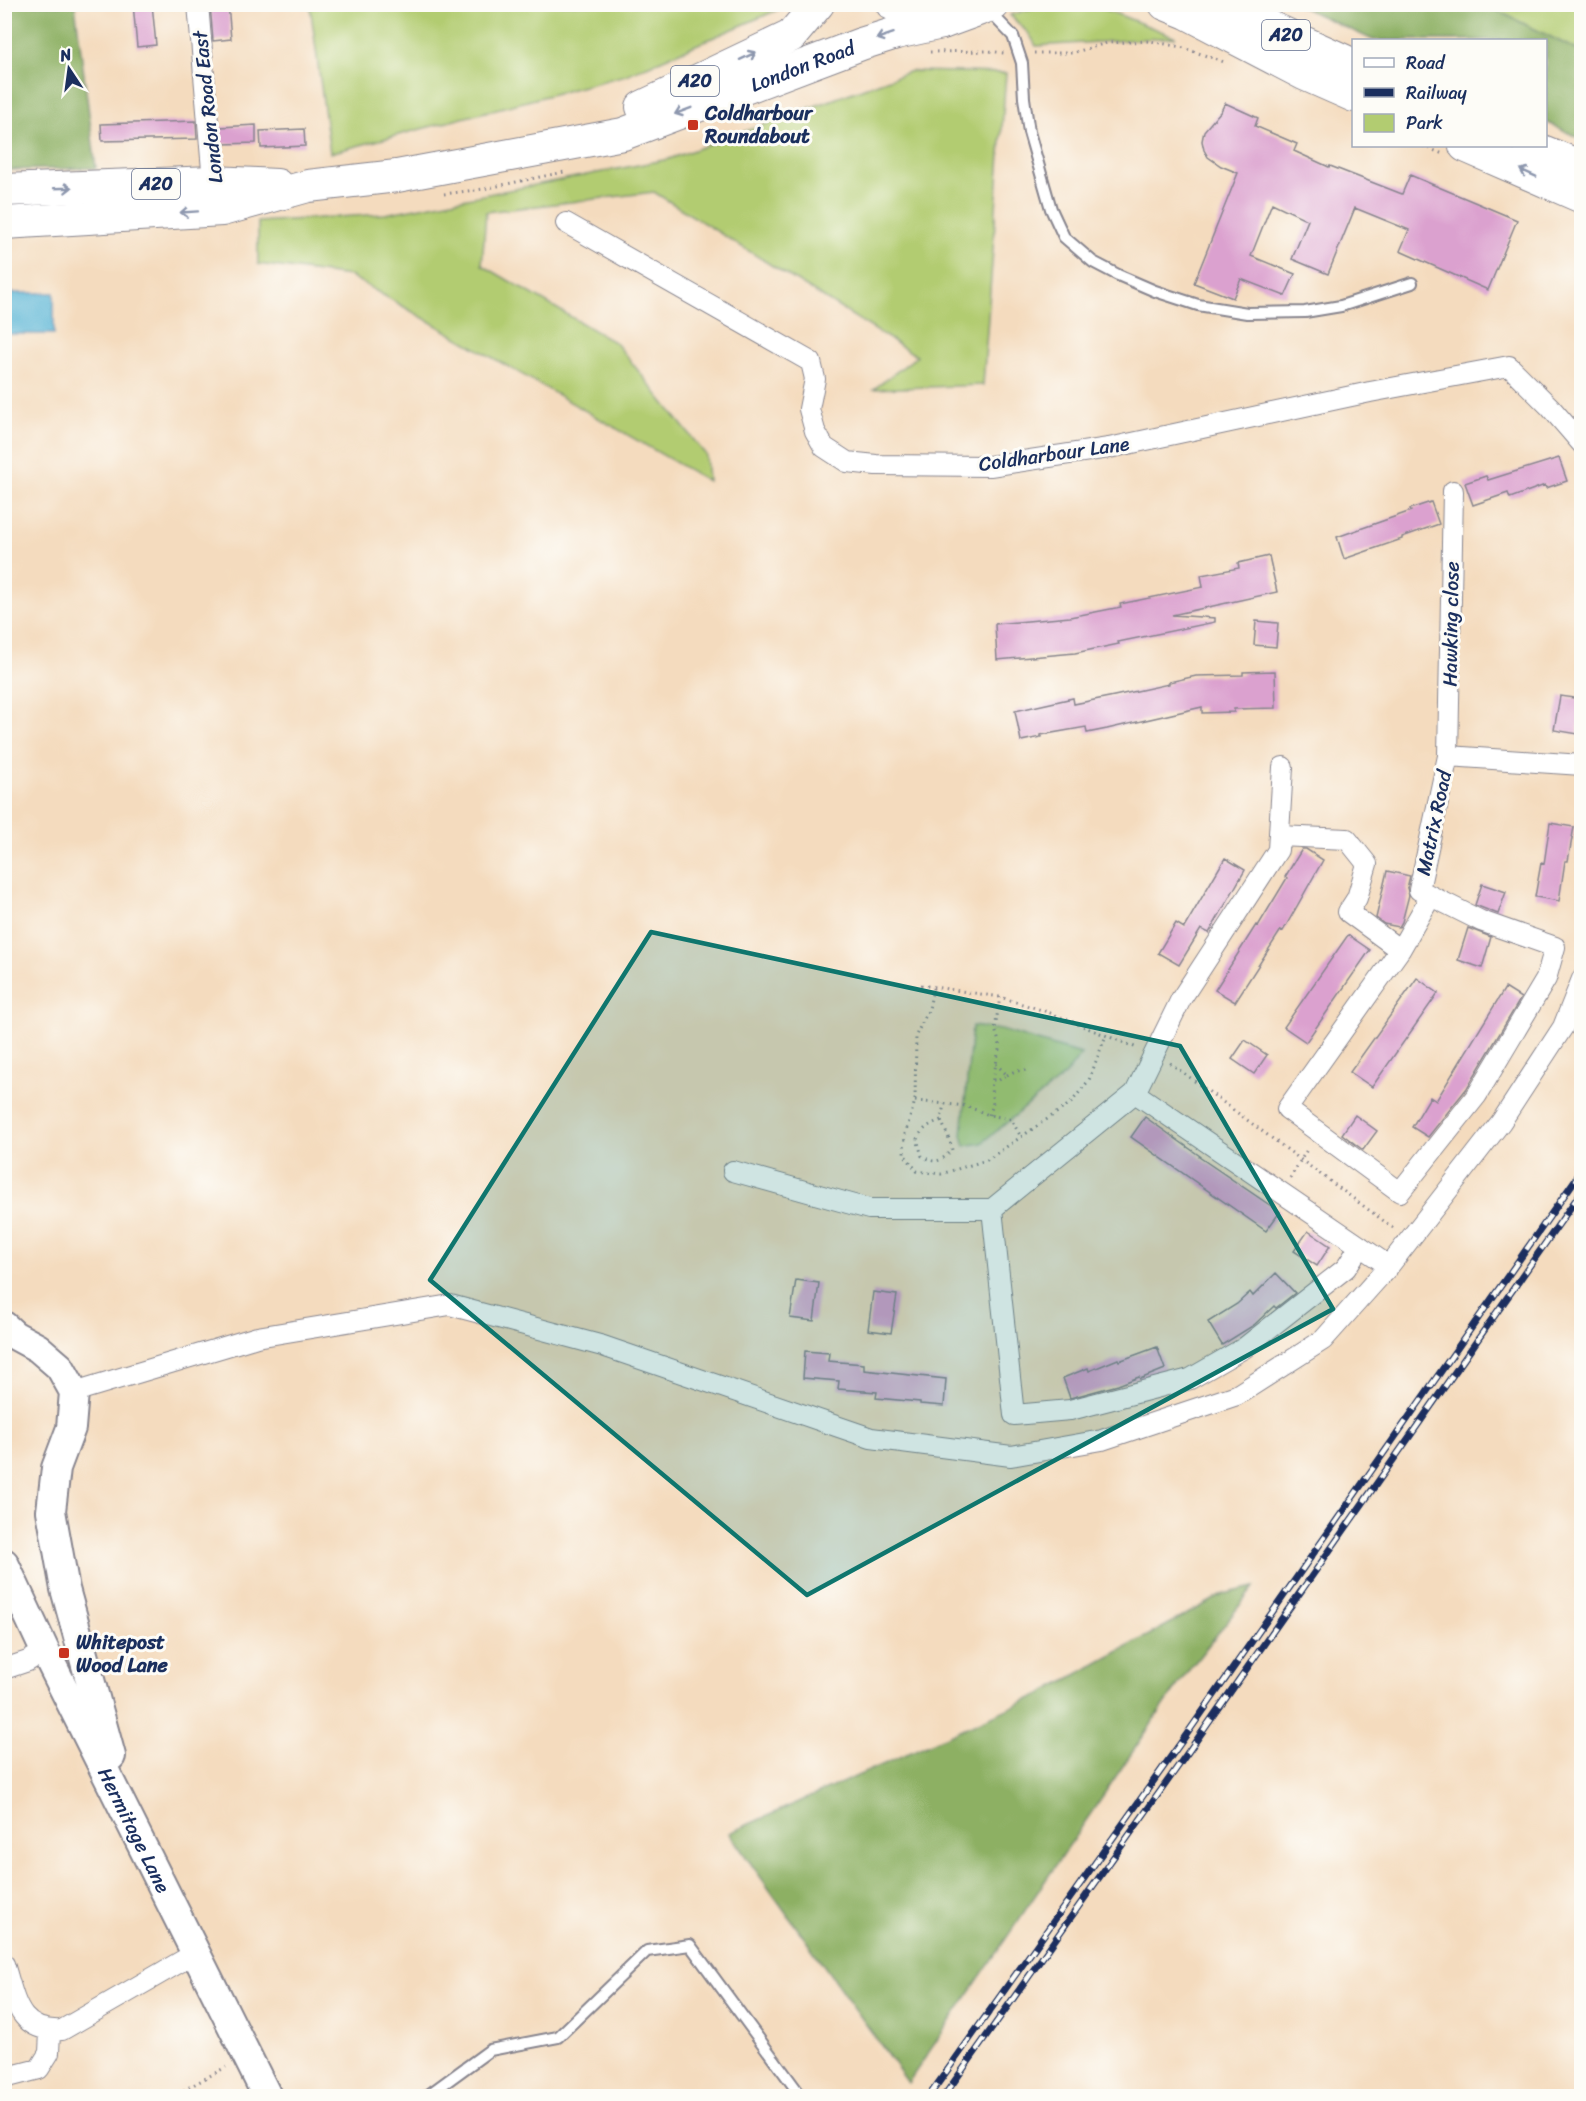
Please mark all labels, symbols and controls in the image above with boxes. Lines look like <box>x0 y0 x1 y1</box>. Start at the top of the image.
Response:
road number: A20 <box>1262 20 1310 50</box>
street label: London Road East <box>182 28 233 185</box>
street label: London Road <box>745 30 861 102</box>
one-way arrow <box>876 31 895 42</box>
north arrow <box>39 39 99 99</box>
text: N <box>56 39 75 70</box>
legend <box>1352 39 1547 147</box>
text: Road <box>1406 47 1446 79</box>
one-way arrow <box>738 50 756 62</box>
road number: A20 <box>671 66 719 96</box>
text: Railway <box>1406 77 1468 109</box>
place label: Coldharbour Roundabout <box>704 96 814 154</box>
one-way arrow <box>674 106 693 117</box>
text: Park <box>1406 107 1443 139</box>
marker: Coldharbour Roundabout <box>686 118 700 132</box>
one-way arrow <box>1519 167 1537 178</box>
road number: A20 <box>132 169 180 199</box>
one-way arrow <box>52 182 72 193</box>
one-way arrow <box>180 206 200 217</box>
street label: Coldharbour Lane <box>976 426 1132 482</box>
street label: Hawking close <box>1432 561 1470 687</box>
street label: Matrix Road <box>1406 766 1463 879</box>
place label: Whitepost Wood Lane <box>76 1625 169 1683</box>
marker: Whitepost Wood Lane <box>57 1646 71 1660</box>
street label: Hermitage Lane <box>88 1761 181 1899</box>

